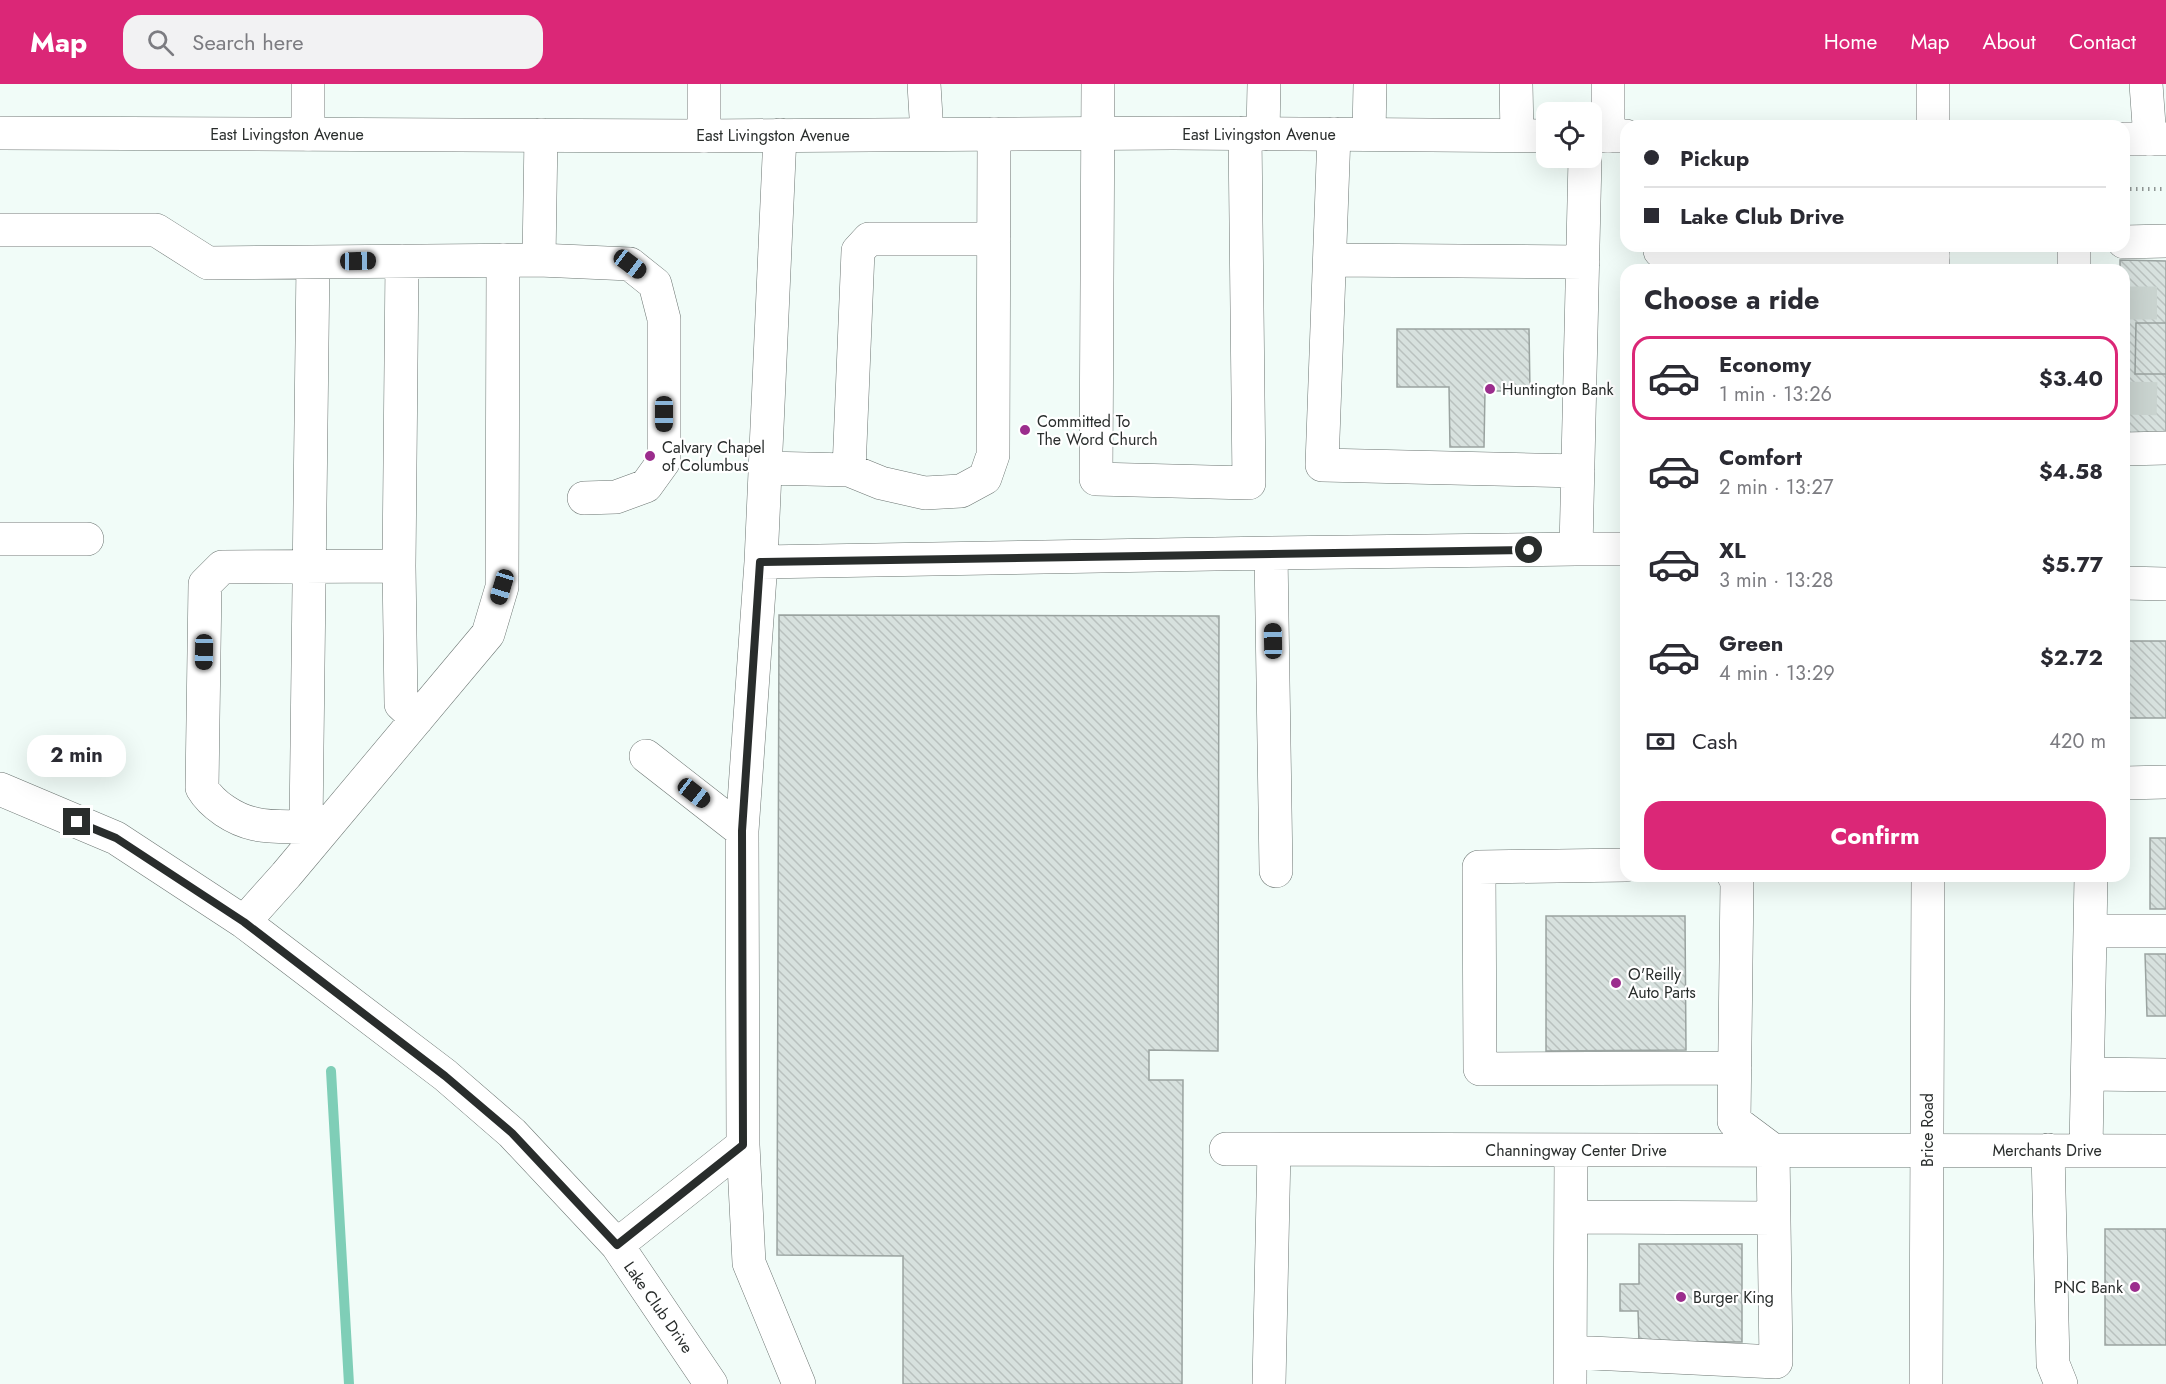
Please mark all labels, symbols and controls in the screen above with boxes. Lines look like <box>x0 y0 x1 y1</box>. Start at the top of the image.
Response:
search box <box>123 15 543 69</box>
text: Map <box>30 22 87 63</box>
icon: search <box>144 26 177 59</box>
text: Search here <box>192 26 304 58</box>
text: Home <box>1824 27 1877 57</box>
text: Map <box>1910 27 1950 57</box>
text: About <box>1983 27 2036 57</box>
text: Contact <box>2069 27 2136 57</box>
map controls <box>1536 102 1602 168</box>
button: locate <box>1536 102 1602 168</box>
street label: East Livingston Avenue <box>210 123 364 146</box>
street label: East Livingston Avenue <box>1182 123 1336 146</box>
street label: East Livingston Avenue <box>696 124 850 147</box>
text: Pickup <box>1680 142 1749 174</box>
text: Lake Club Drive <box>1680 200 1844 232</box>
car <box>610 246 650 282</box>
car <box>340 252 376 270</box>
text: Choose a ride <box>1644 280 1819 319</box>
text: Economy <box>1719 348 1811 380</box>
icon: car <box>1647 351 1701 405</box>
text: $3.40 <box>2039 362 2103 394</box>
place label: Huntington Bank <box>1502 378 1615 401</box>
text: 1 min · 13:26 <box>1719 380 1832 409</box>
marker: Huntington Bank <box>1483 382 1497 396</box>
car <box>655 396 673 432</box>
place label: Committed To The Word Church <box>1037 410 1158 451</box>
marker: Committed To The Word Church <box>1018 423 1032 437</box>
place label: Calvary Chapel of Columbus <box>662 436 765 477</box>
text: Comfort <box>1719 441 1802 473</box>
icon: car <box>1647 444 1701 498</box>
marker: Calvary Chapel of Columbus <box>643 449 657 463</box>
text: $4.58 <box>2039 455 2103 487</box>
text: 2 min · 13:27 <box>1719 473 1833 502</box>
text: XL <box>1719 534 1746 566</box>
route start <box>1515 536 1542 563</box>
icon: car <box>1647 537 1701 591</box>
text: $5.77 <box>2042 548 2103 580</box>
text: 3 min · 13:28 <box>1719 566 1833 595</box>
car <box>488 567 516 607</box>
car <box>1264 623 1282 659</box>
text: Green <box>1719 627 1783 659</box>
icon: car <box>1647 630 1701 684</box>
car <box>195 634 213 670</box>
text: $2.72 <box>2040 641 2103 673</box>
text: 4 min · 13:29 <box>1719 659 1835 688</box>
icon: cash <box>1644 725 1677 758</box>
text: Cash <box>1692 725 1738 757</box>
text: 420 m <box>2049 727 2106 756</box>
callout: 2 min <box>28 735 127 777</box>
text: 2 min <box>50 741 103 770</box>
car <box>674 775 714 811</box>
button: Confirm <box>1644 801 2106 870</box>
route end <box>63 808 90 835</box>
place label: O'Reilly Auto Parts <box>1628 963 1696 1004</box>
marker: O'Reilly Auto Parts <box>1609 976 1623 990</box>
street label: Brice Road <box>1916 1093 1939 1167</box>
street label: Channingway Center Drive <box>1485 1139 1667 1162</box>
street label: Merchants Drive <box>1992 1139 2102 1162</box>
street label: Lake Club Drive <box>618 1257 699 1358</box>
place label: PNC Bank <box>2054 1276 2124 1299</box>
marker: PNC Bank <box>2128 1280 2142 1294</box>
place label: Burger King <box>1693 1286 1774 1309</box>
marker: Burger King <box>1674 1290 1688 1304</box>

